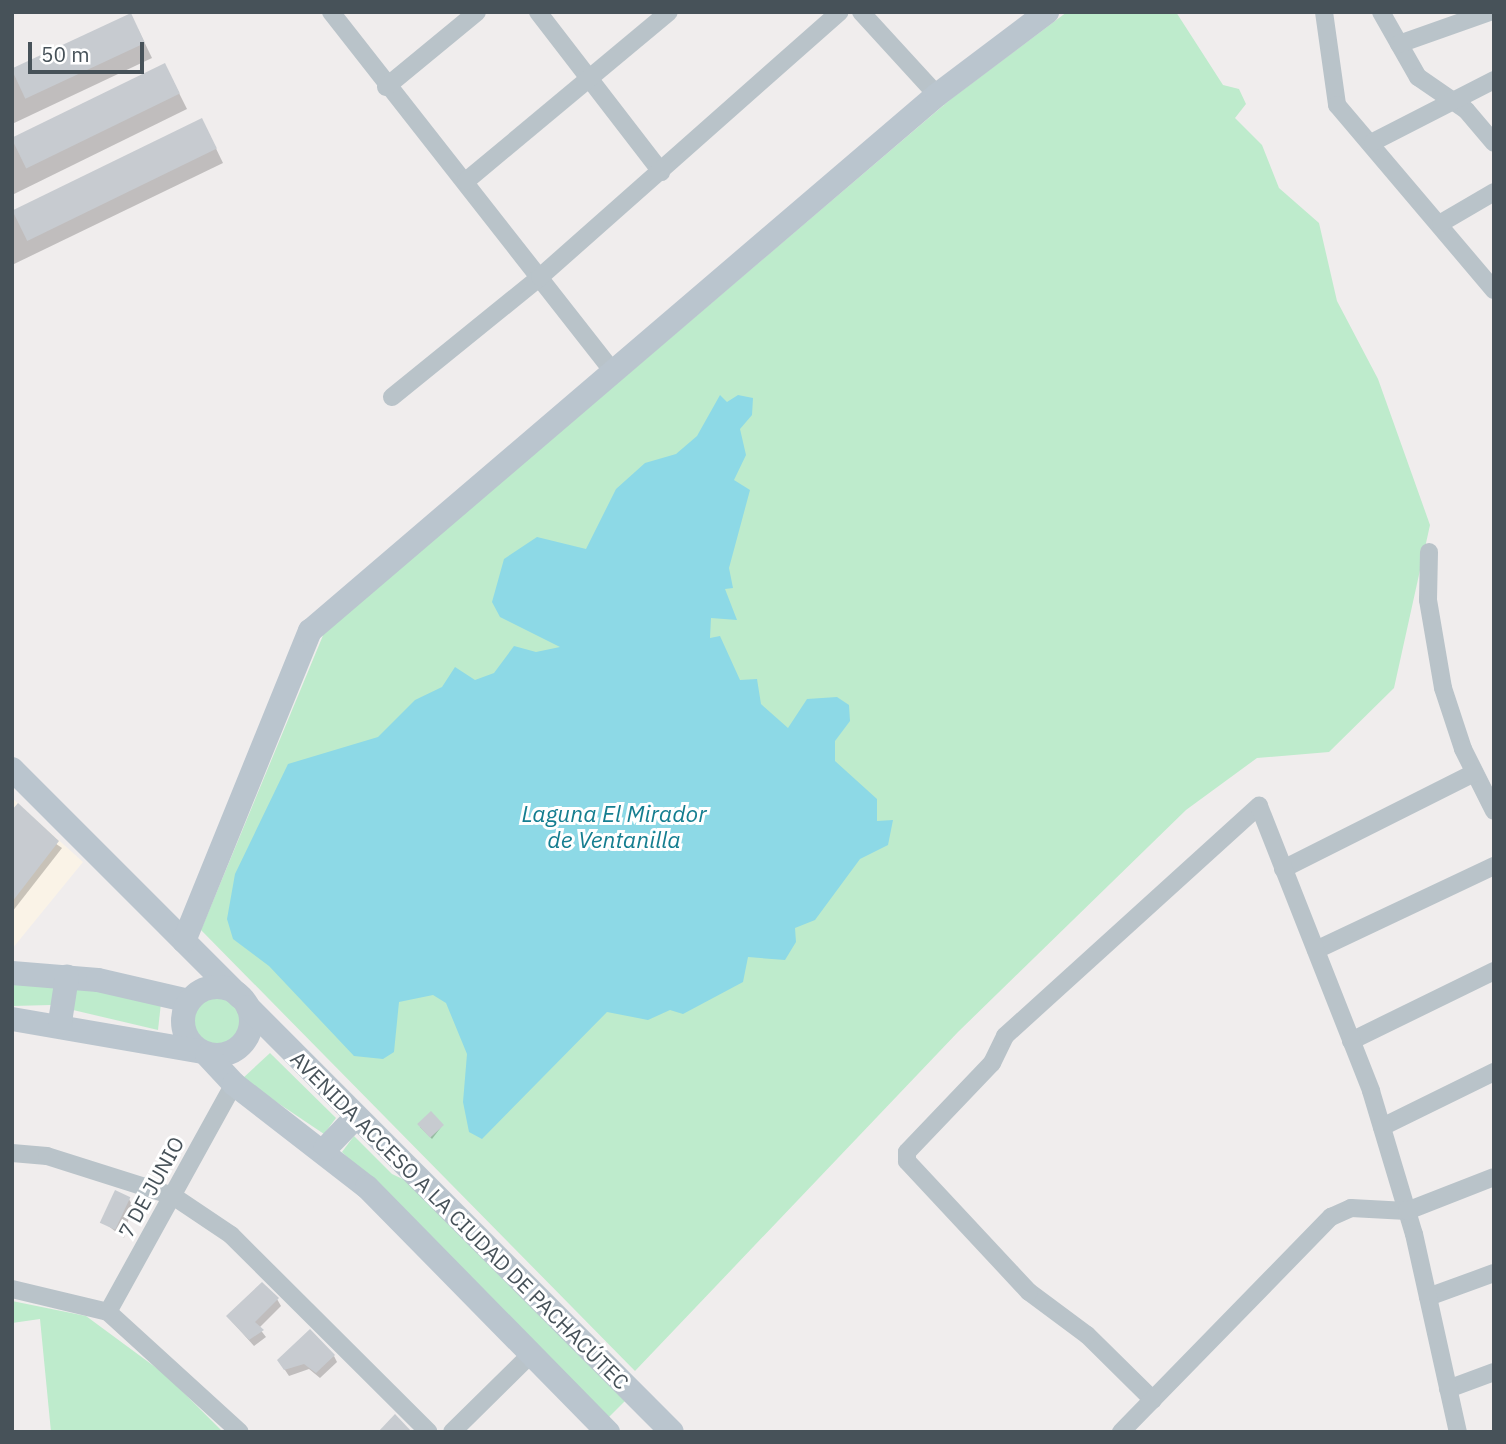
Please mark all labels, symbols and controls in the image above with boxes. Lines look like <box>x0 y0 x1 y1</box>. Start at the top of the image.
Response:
scale bar <box>32 28 147 72</box>
text: 50 m <box>41 40 90 68</box>
water label: Laguna El Mirador de Ventanilla <box>521 799 707 853</box>
street label: AVENIDA ACCESO A LA CIUDAD DE PACHACÚTEC <box>286 1046 634 1394</box>
street label: 7 DE JUNIO <box>113 1132 189 1242</box>

